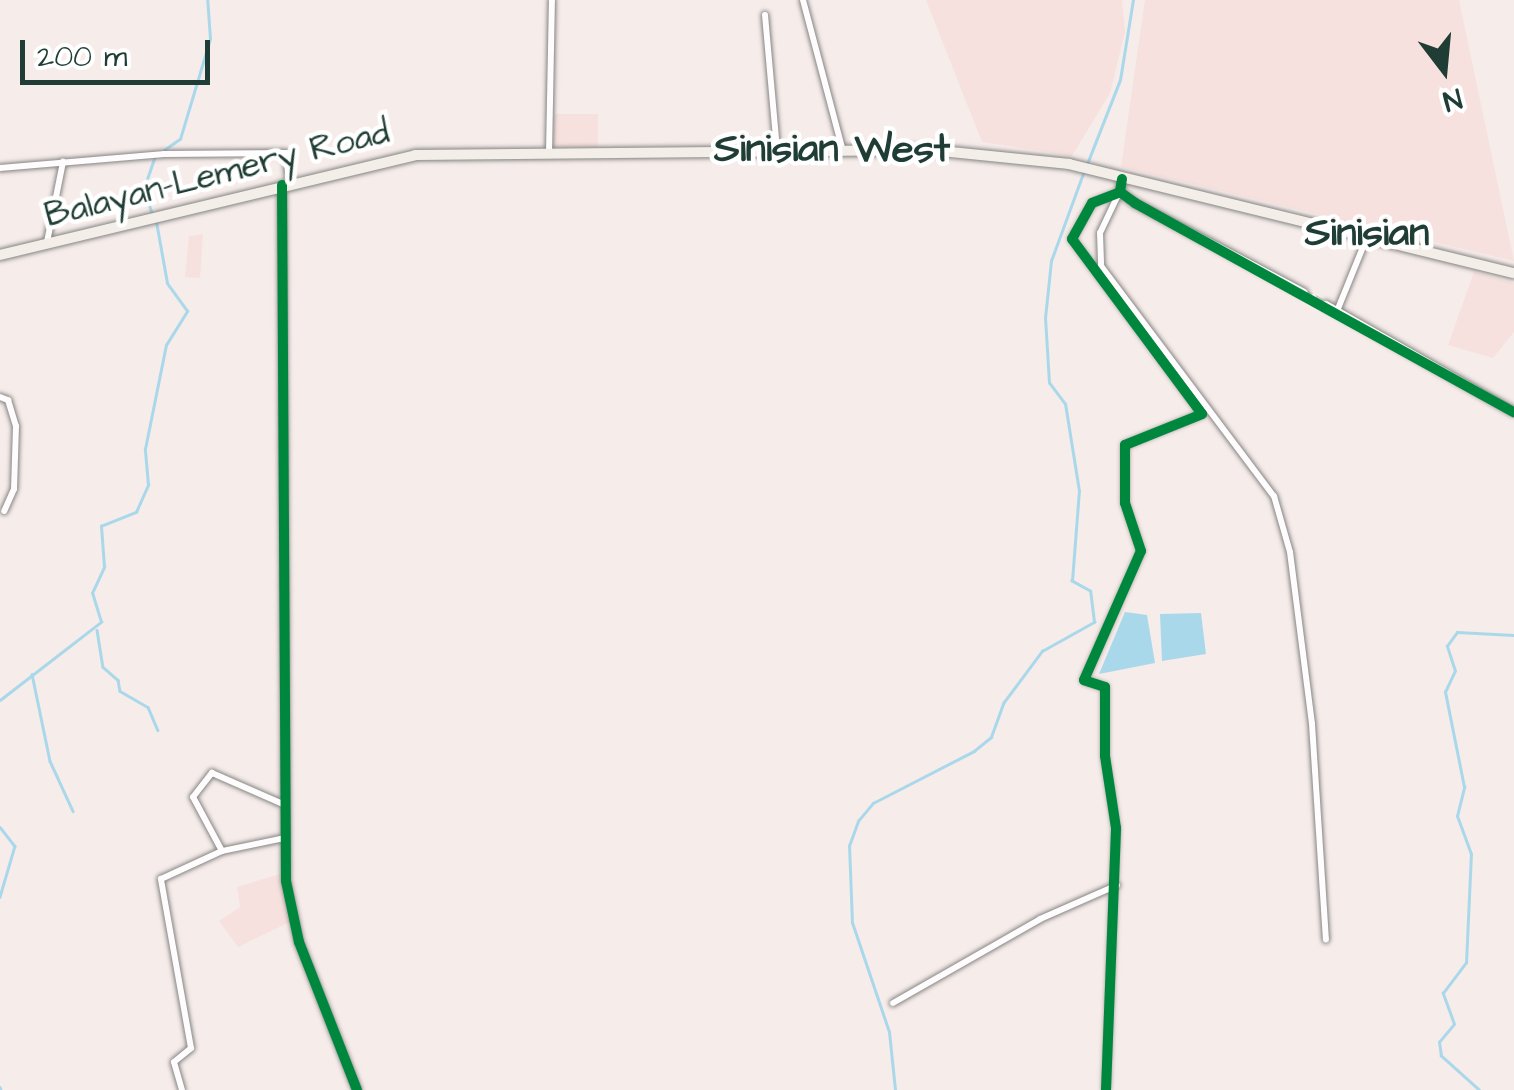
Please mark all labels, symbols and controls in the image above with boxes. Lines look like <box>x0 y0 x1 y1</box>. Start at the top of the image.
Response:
scale bar <box>25 20 215 82</box>
north arrow <box>1394 20 1494 120</box>
text: 200 m <box>37 36 127 78</box>
text: N <box>1439 78 1466 120</box>
street label: Balayan-Lemery Road <box>40 111 394 237</box>
district label: Sinisian West <box>714 126 950 174</box>
district label: Sinisian <box>1305 210 1429 258</box>

